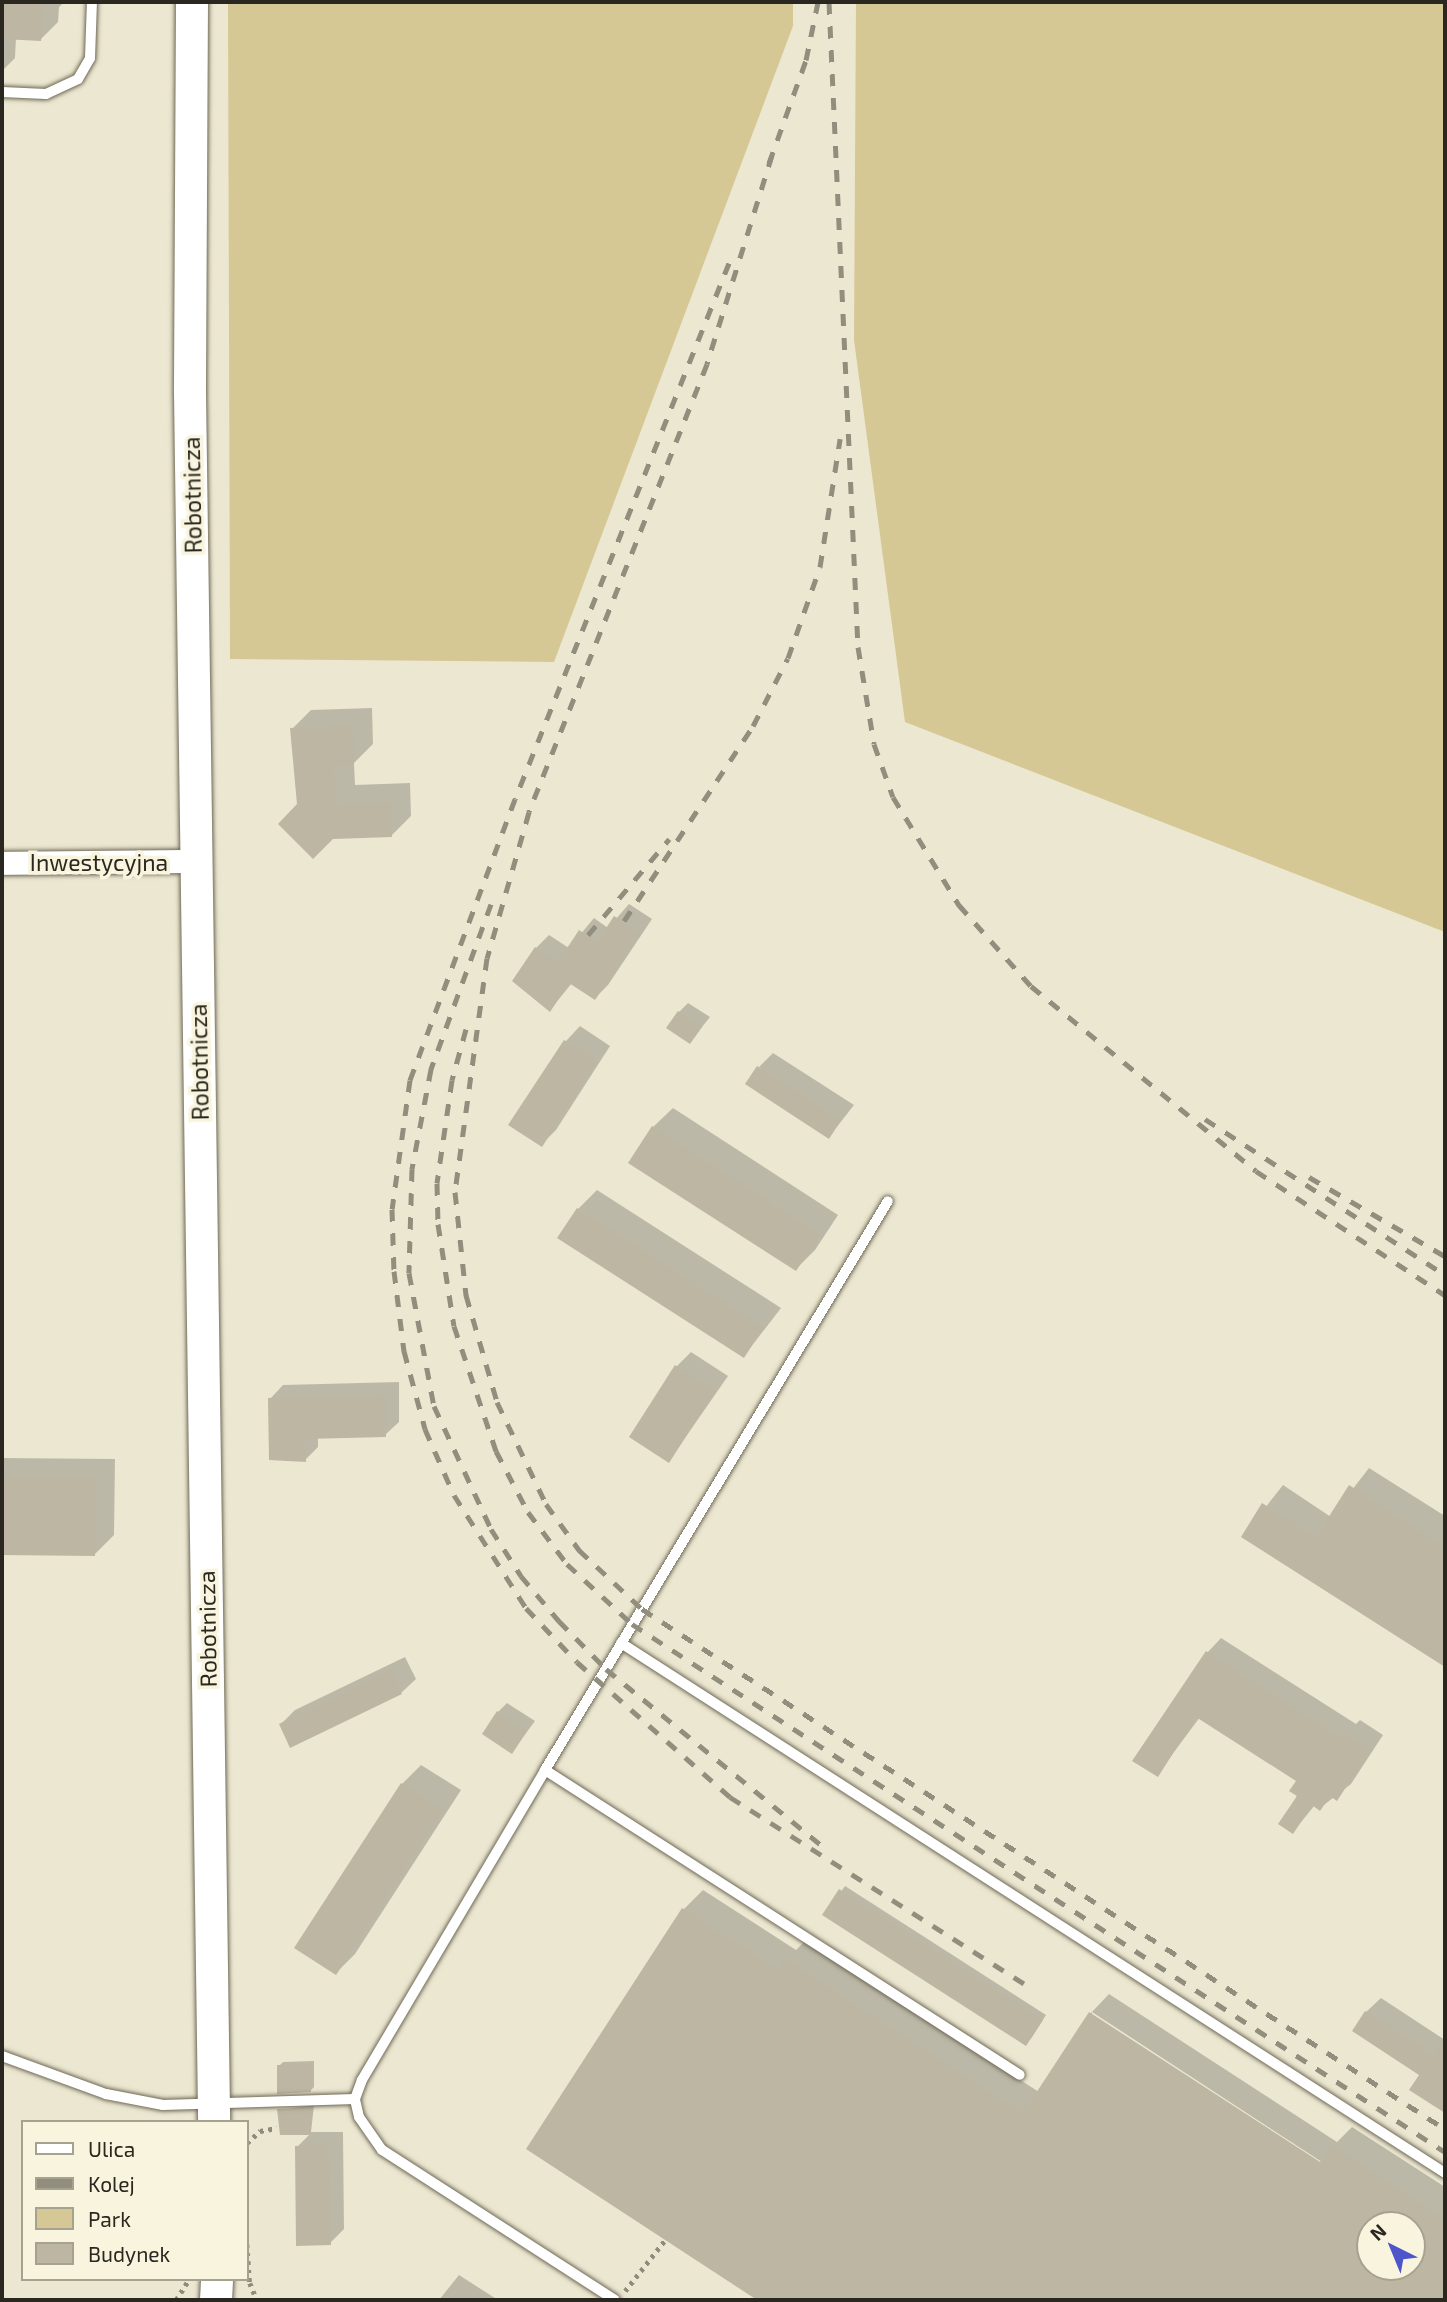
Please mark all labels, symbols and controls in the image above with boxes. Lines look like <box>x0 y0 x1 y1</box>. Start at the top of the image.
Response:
street label: Robotnicza <box>177 436 207 554</box>
street label: Inwestycyjna <box>30 848 168 876</box>
street label: Robotnicza <box>184 1003 214 1121</box>
street label: Robotnicza <box>192 1570 222 1688</box>
legend <box>21 2120 248 2281</box>
text: Ulica <box>88 2136 135 2161</box>
text: Kolej <box>88 2171 135 2196</box>
text: Park <box>88 2206 131 2231</box>
north arrow <box>1356 2211 1426 2281</box>
text: N <box>1365 2219 1391 2245</box>
text: Budynek <box>88 2241 170 2266</box>

